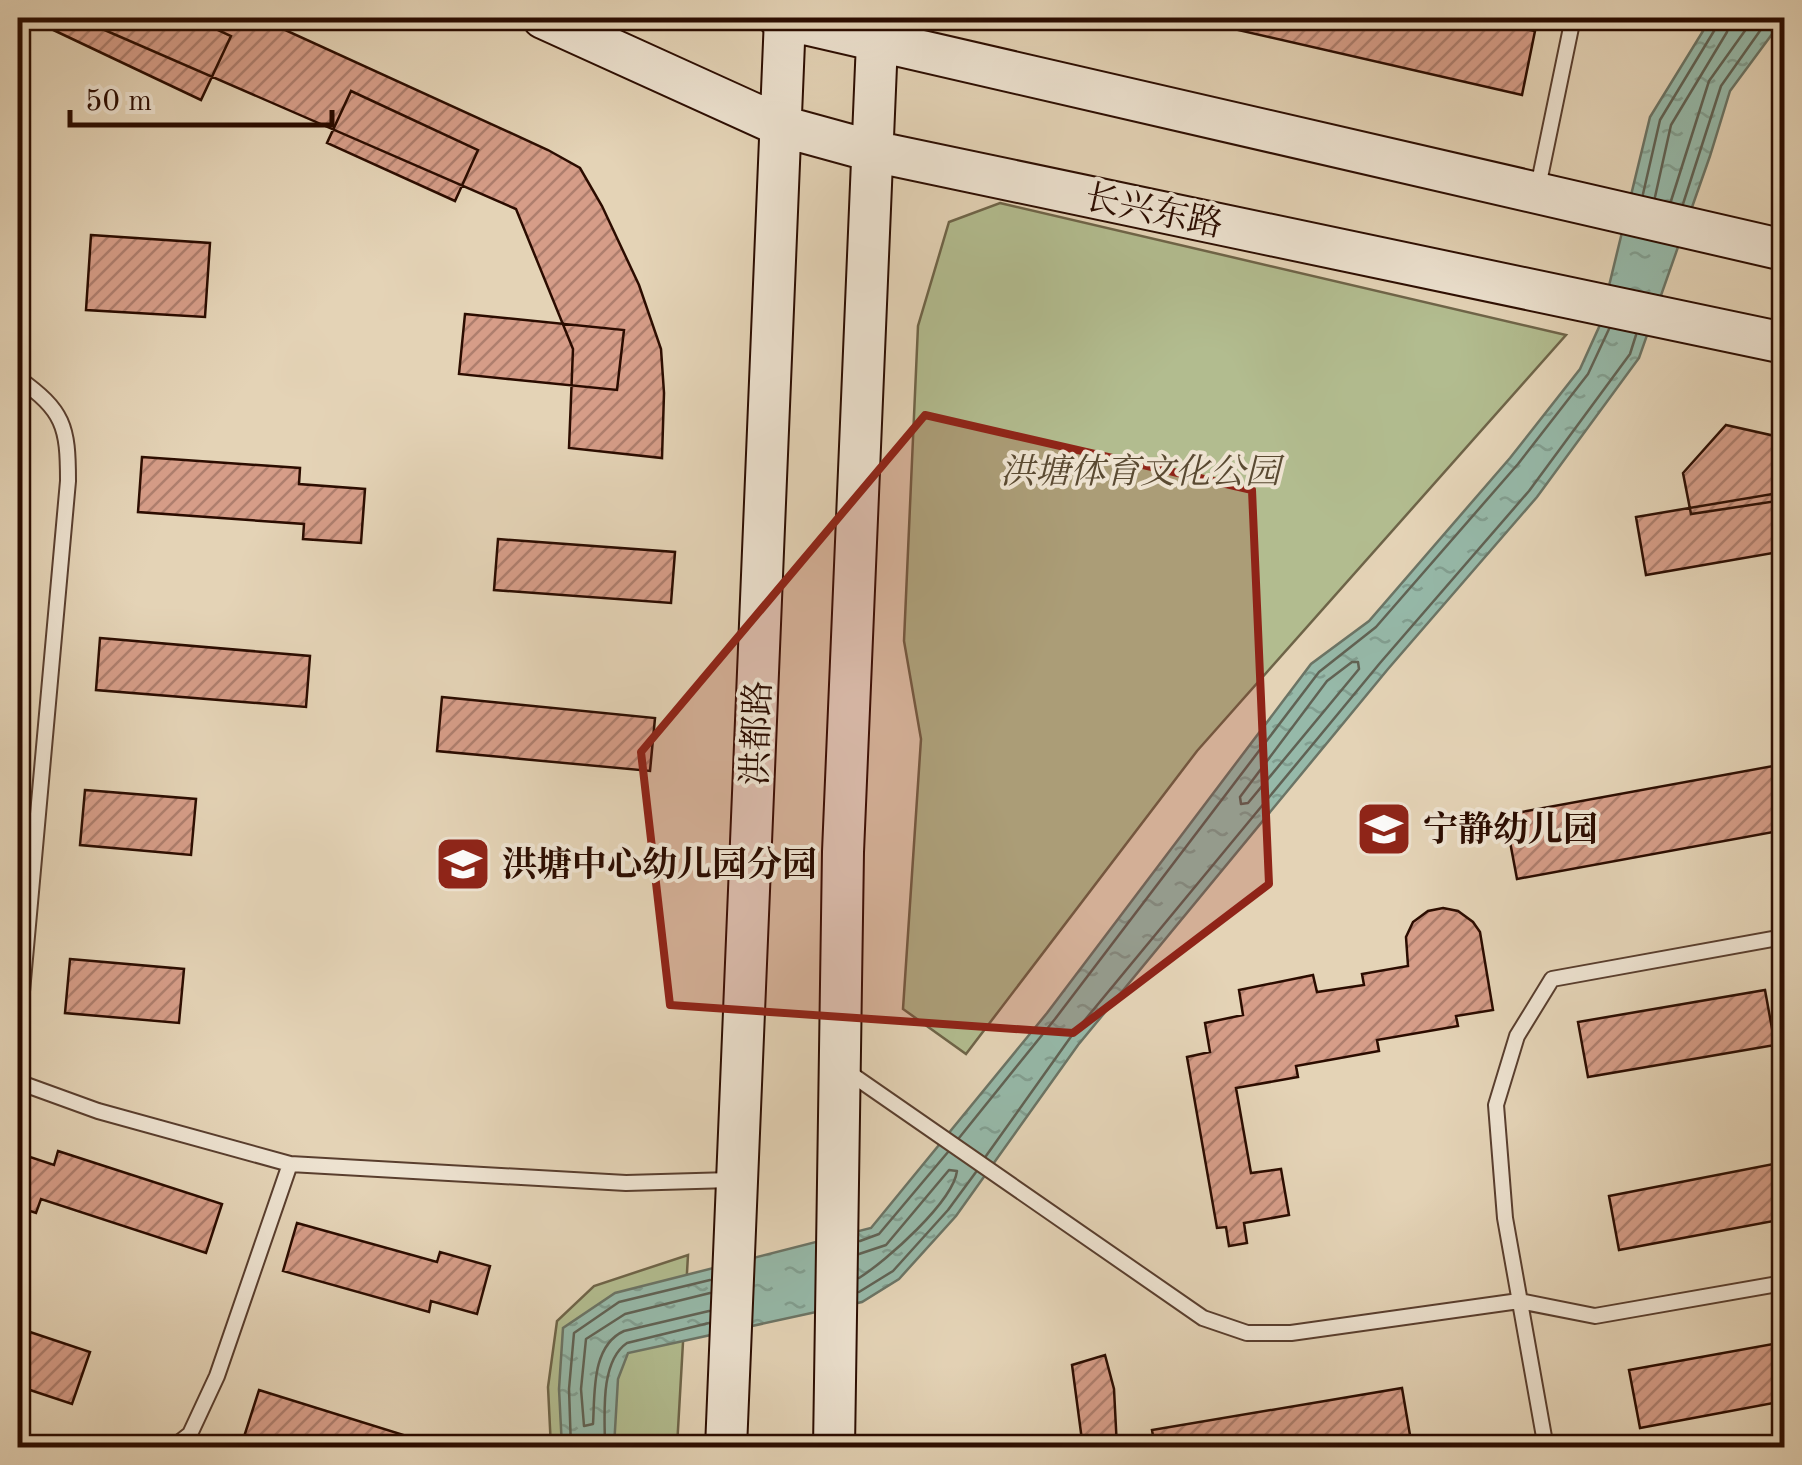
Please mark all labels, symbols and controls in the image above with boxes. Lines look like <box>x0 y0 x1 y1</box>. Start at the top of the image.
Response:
scale bar <box>70 65 332 127</box>
text: 50 m <box>85 87 152 117</box>
street label: 长兴东路 <box>1081 178 1226 244</box>
park label: 洪塘体育文化公园 <box>1000 453 1285 491</box>
street label: 洪都路 <box>736 680 778 786</box>
school or university icon: 宁静幼儿园 <box>1354 799 1414 859</box>
place label: 宁静幼儿园 <box>1423 810 1598 849</box>
school or university icon: 洪塘中心幼儿园分园 <box>433 834 493 894</box>
place label: 洪塘中心幼儿园分园 <box>502 845 817 884</box>

